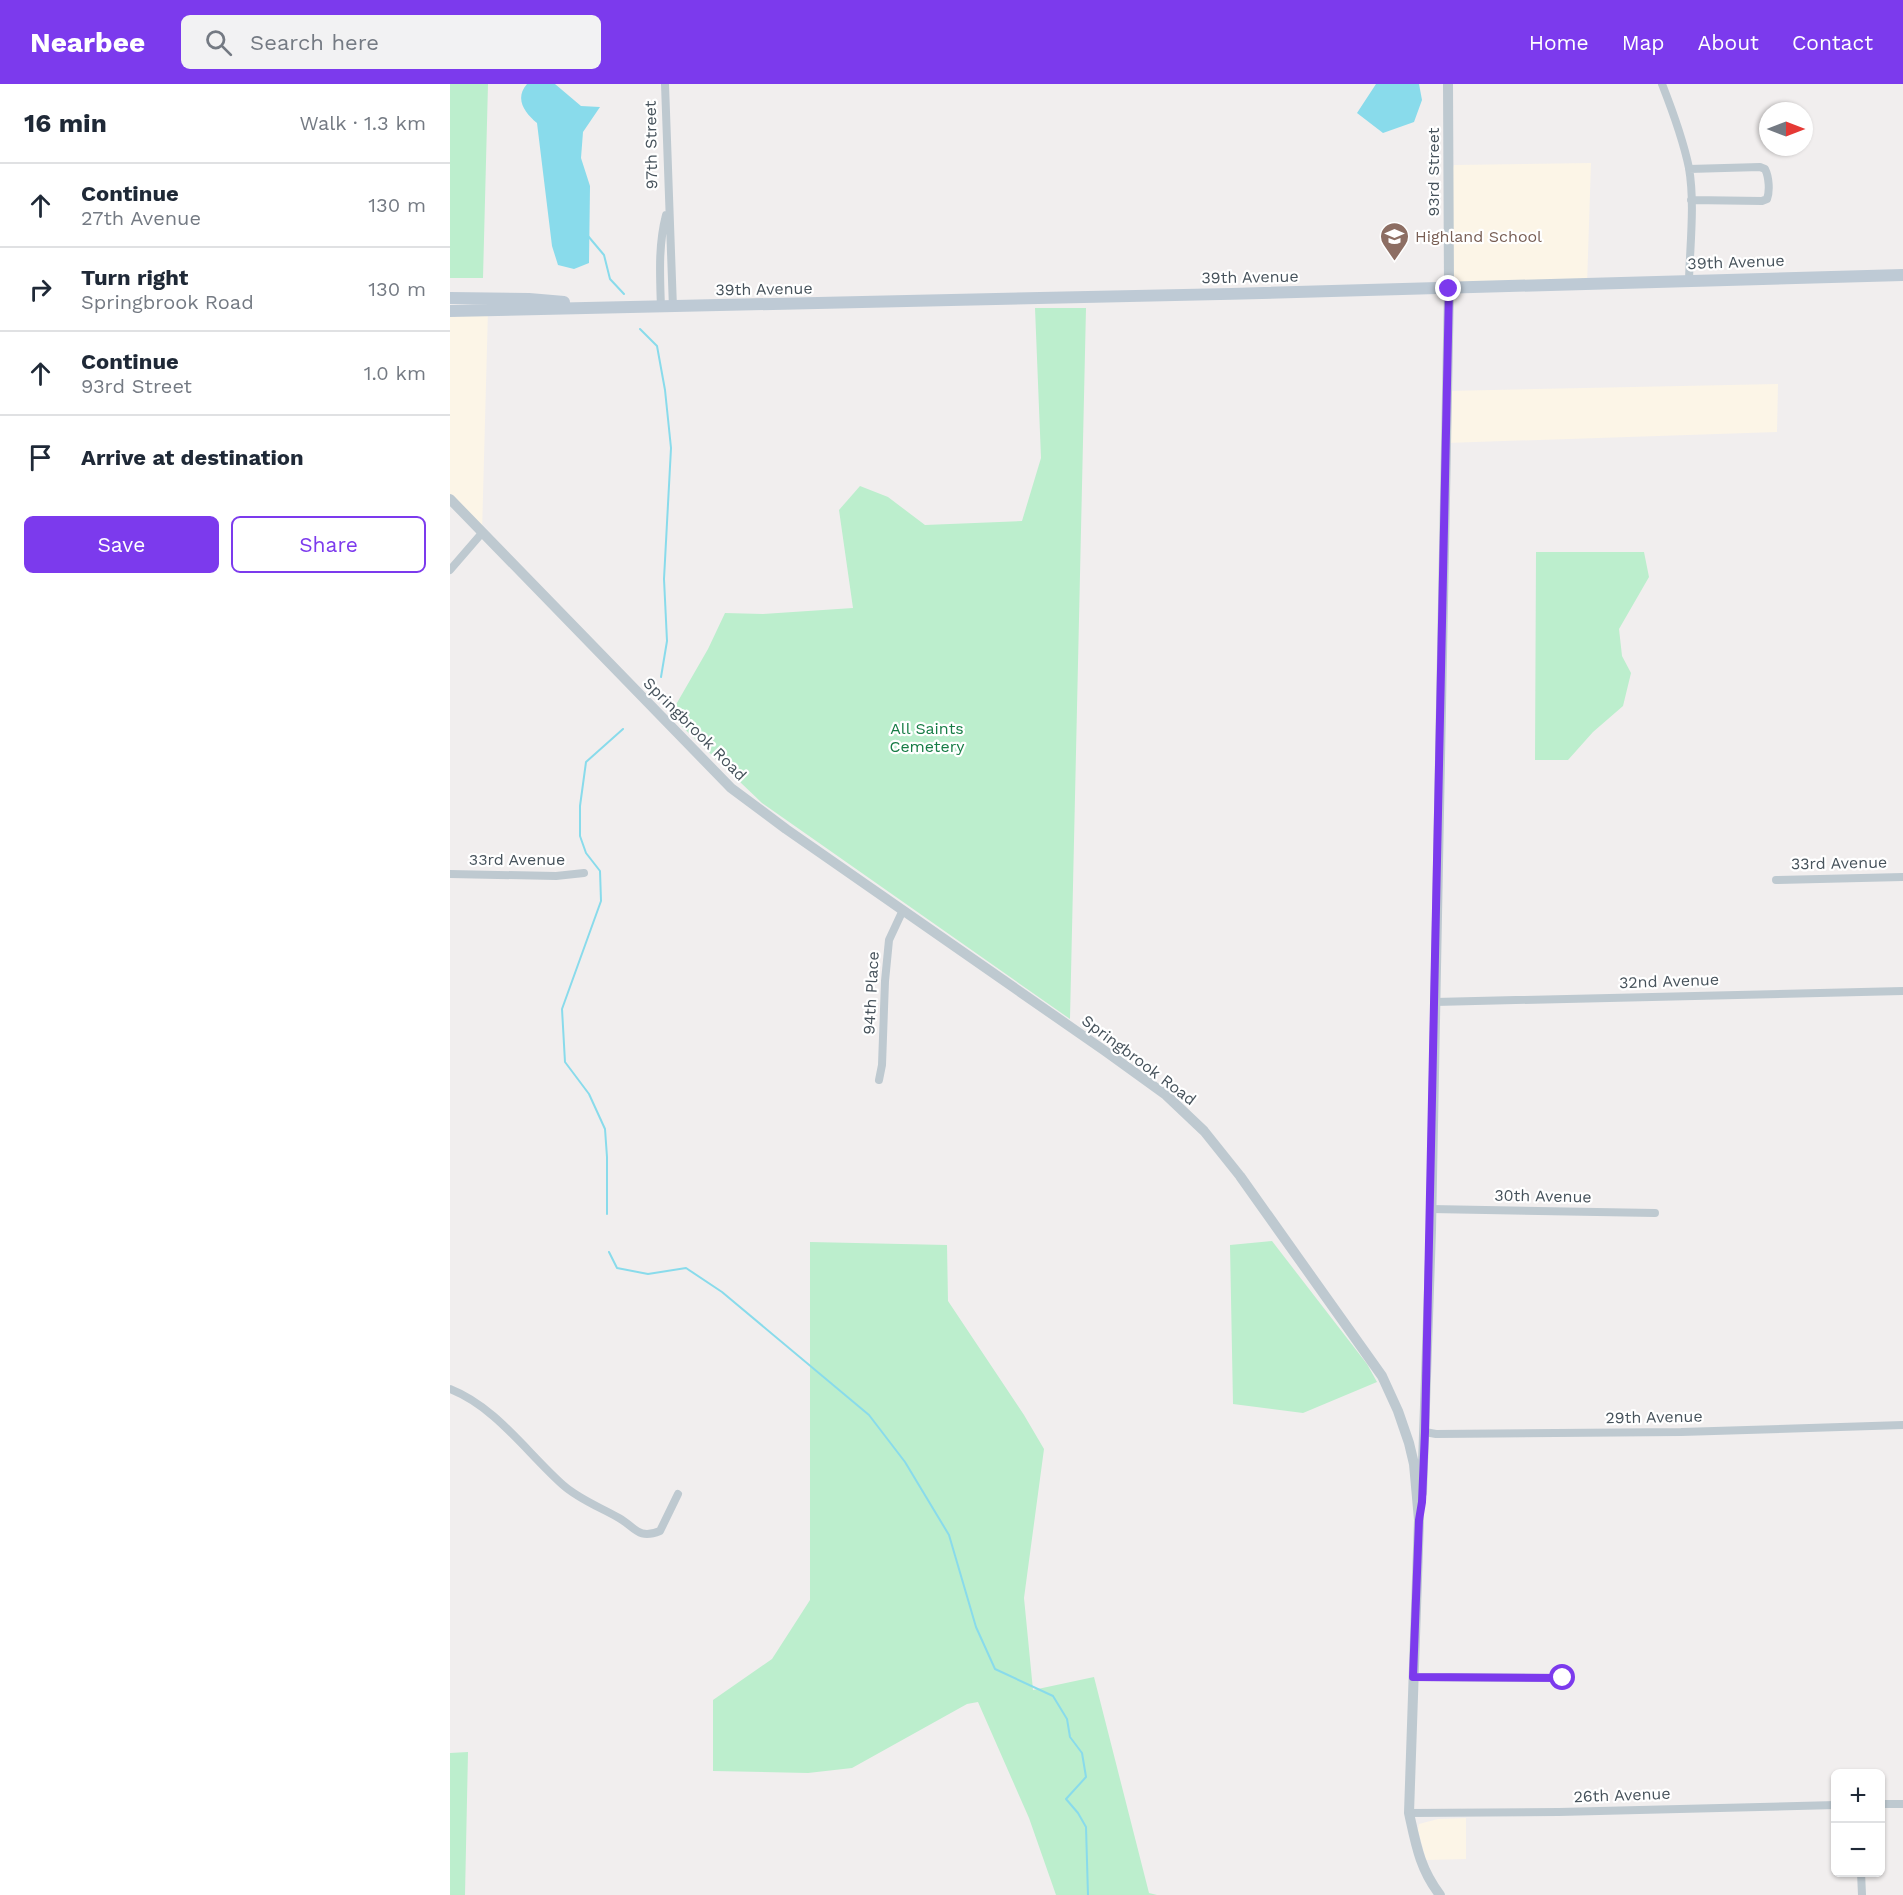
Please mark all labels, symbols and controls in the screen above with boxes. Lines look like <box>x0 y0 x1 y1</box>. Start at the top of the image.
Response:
search box <box>181 15 601 69</box>
text: Nearbee <box>30 26 145 59</box>
icon: search <box>202 26 235 59</box>
text: Search here <box>250 30 379 55</box>
text: Home <box>1529 30 1589 55</box>
text: Map <box>1622 30 1665 55</box>
text: About <box>1698 30 1759 55</box>
text: Contact <box>1792 30 1873 55</box>
street label: 97th Street <box>641 100 661 190</box>
north arrow <box>1759 102 1813 156</box>
text: 16 min <box>24 108 107 138</box>
text: Walk · 1.3 km <box>299 111 426 135</box>
street label: 93rd Street <box>1424 127 1443 216</box>
text: Continue <box>81 181 179 206</box>
icon: ahead <box>24 189 57 222</box>
text: 130 m <box>368 193 426 217</box>
text: 27th Avenue <box>81 206 201 230</box>
school or university icon: Highland School <box>1378 220 1410 262</box>
place label: Highland School <box>1415 227 1542 246</box>
street label: 39th Avenue <box>1687 251 1785 273</box>
text: Turn right <box>81 265 188 290</box>
street label: 39th Avenue <box>1201 267 1299 287</box>
icon: right <box>24 273 57 306</box>
route end <box>1435 275 1461 301</box>
text: 130 m <box>368 277 426 301</box>
street label: 39th Avenue <box>715 279 813 299</box>
text: Springbrook Road <box>81 290 254 314</box>
text: Continue <box>81 349 179 374</box>
icon: ahead <box>24 357 57 390</box>
text: 1.0 km <box>364 361 426 385</box>
text: 93rd Street <box>81 374 192 398</box>
icon: arrive <box>24 441 57 474</box>
text: Arrive at destination <box>81 445 304 470</box>
button: Save <box>24 516 219 573</box>
button: Share <box>231 516 426 573</box>
street label: Springbrook Road <box>639 673 751 785</box>
park label: All Saints Cemetery <box>889 719 965 756</box>
street label: 33rd Avenue <box>469 850 565 869</box>
street label: 33rd Avenue <box>1791 853 1887 873</box>
street label: 94th Place <box>859 951 883 1035</box>
street label: 32nd Avenue <box>1619 970 1719 992</box>
street label: Springbrook Road <box>1078 1011 1200 1109</box>
street label: 30th Avenue <box>1494 1186 1592 1206</box>
street label: 29th Avenue <box>1605 1407 1703 1427</box>
route start <box>1549 1664 1575 1690</box>
map controls <box>1831 1769 1885 1877</box>
button: + <box>1831 1769 1885 1823</box>
street label: 26th Avenue <box>1573 1784 1671 1806</box>
button: − <box>1831 1823 1885 1877</box>

